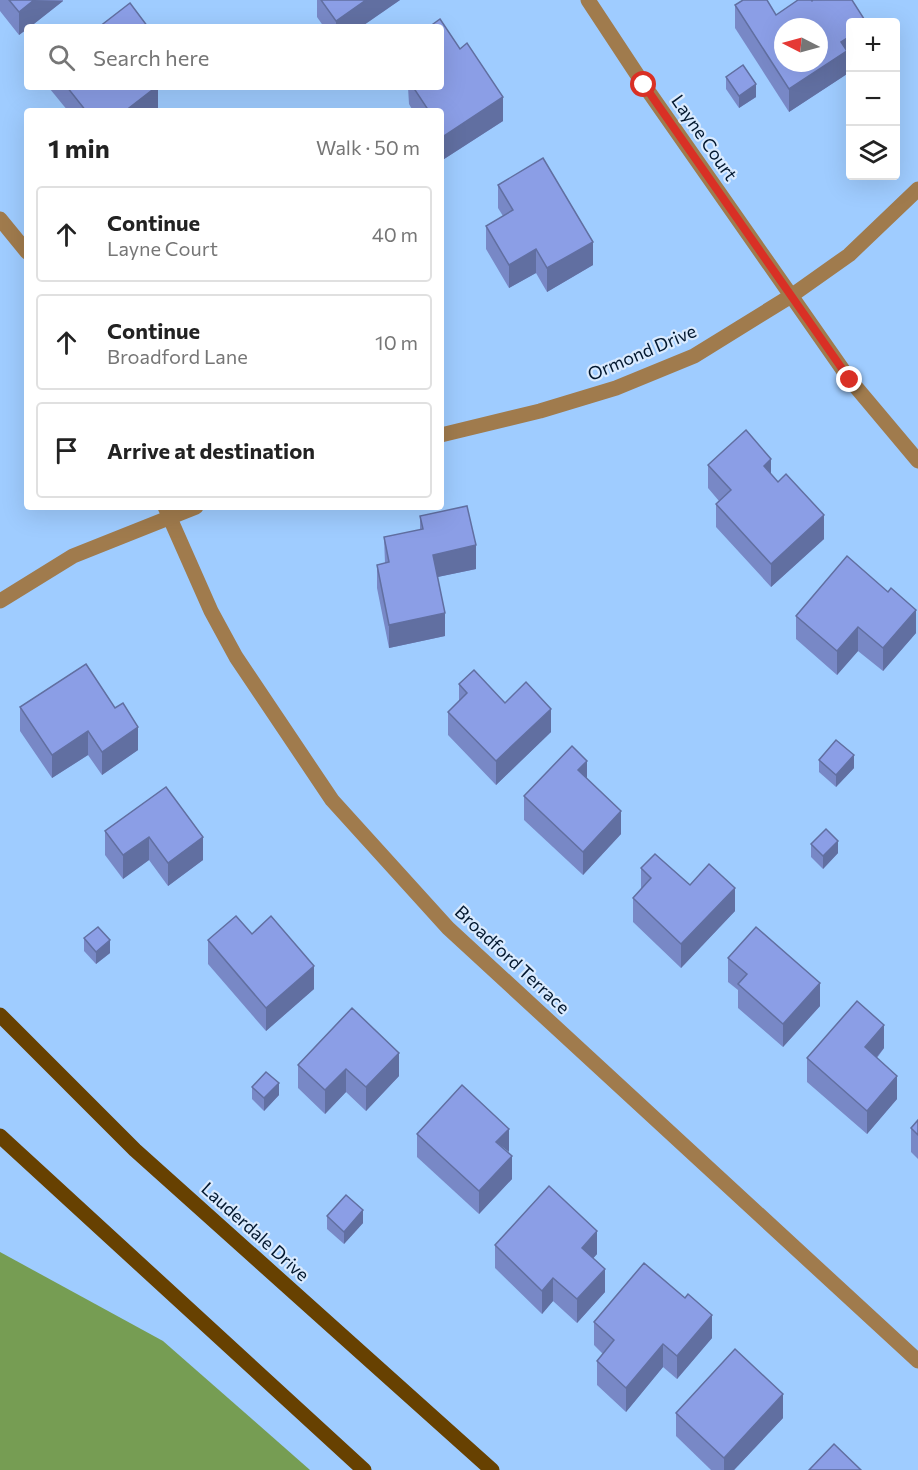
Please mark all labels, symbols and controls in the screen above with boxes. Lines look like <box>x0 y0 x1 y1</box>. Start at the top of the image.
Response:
north arrow <box>774 18 828 72</box>
map controls <box>846 18 900 180</box>
button: + <box>846 18 900 72</box>
search box <box>24 24 444 90</box>
icon: search <box>45 41 78 74</box>
text: Search here <box>93 44 209 71</box>
route start <box>630 71 656 97</box>
button: − <box>846 72 900 126</box>
street label: Layne Court <box>667 90 742 185</box>
button: layers <box>846 126 900 180</box>
text: 1 min <box>48 132 110 163</box>
text: Walk · 50 m <box>316 135 420 159</box>
text: Continue <box>107 209 200 236</box>
icon: ahead <box>50 218 83 251</box>
text: 40 m <box>372 222 418 246</box>
text: Layne Court <box>107 236 218 260</box>
text: Continue <box>107 317 200 344</box>
street label: Ormond Drive <box>584 319 699 385</box>
icon: ahead <box>50 326 83 359</box>
text: 10 m <box>375 330 418 354</box>
text: Broadford Lane <box>107 344 248 368</box>
route end <box>836 366 862 392</box>
icon: arrive <box>50 434 83 467</box>
text: Arrive at destination <box>107 437 315 464</box>
street label: Broadford Terrace <box>451 900 575 1018</box>
street label: Lauderdale Drive <box>197 1177 314 1285</box>

